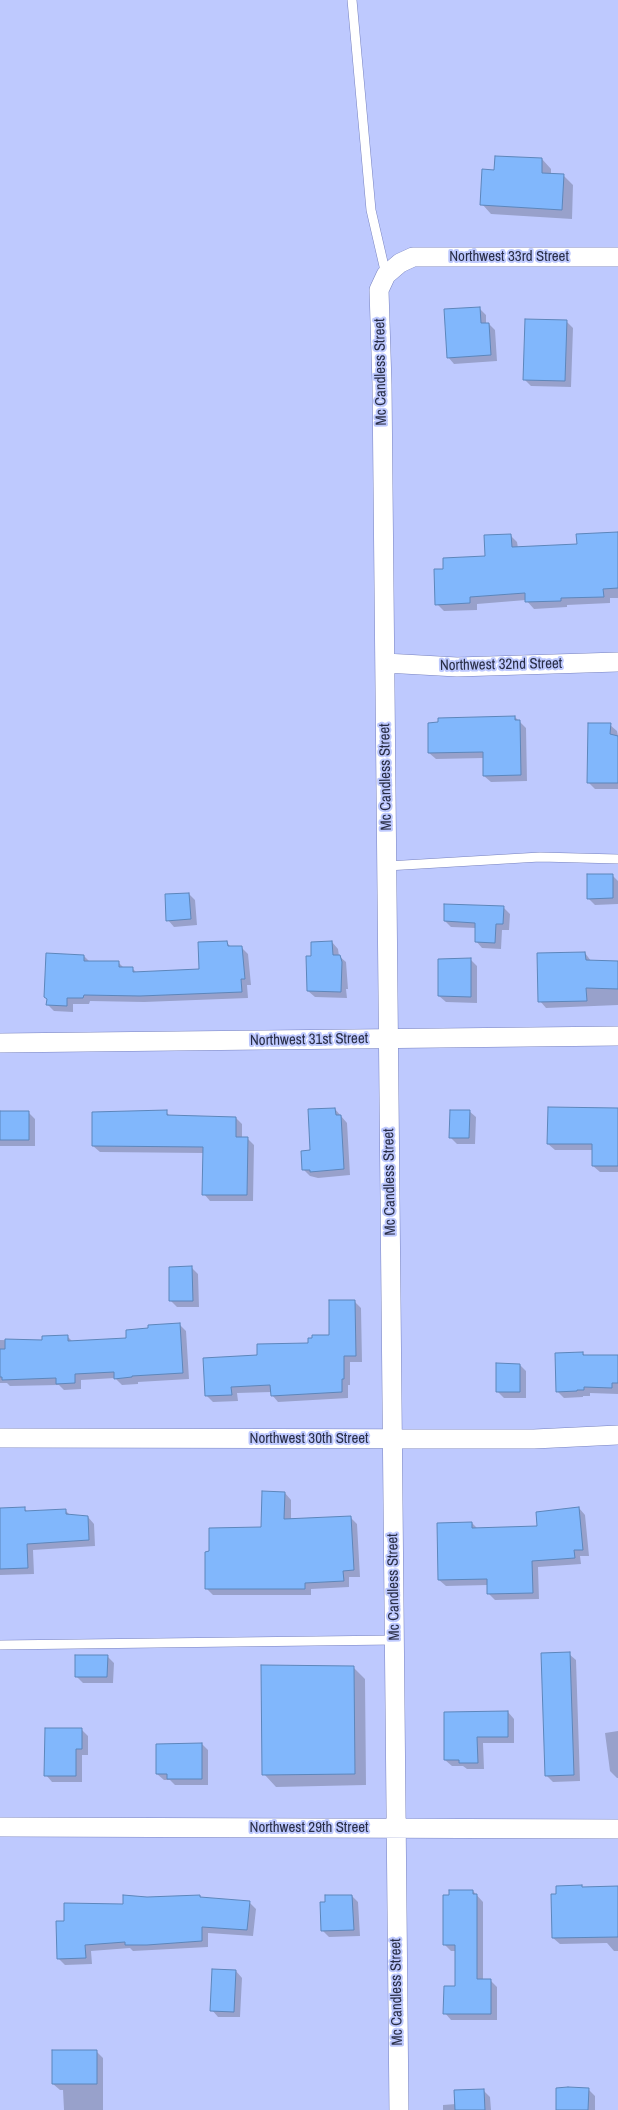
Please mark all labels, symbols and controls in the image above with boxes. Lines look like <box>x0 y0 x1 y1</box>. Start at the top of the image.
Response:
street label: Northwest 33rd Street <box>449 248 569 266</box>
street label: Mc Candless Street <box>371 318 391 426</box>
street label: Northwest 32nd Street <box>440 655 562 675</box>
street label: Mc Candless Street <box>376 723 396 831</box>
street label: Northwest 31st Street <box>250 1030 368 1050</box>
street label: Mc Candless Street <box>380 1128 400 1236</box>
street label: Northwest 30th Street <box>250 1430 368 1448</box>
street label: Mc Candless Street <box>384 1533 404 1641</box>
street label: Northwest 29th Street <box>250 1819 368 1837</box>
street label: Mc Candless Street <box>387 1938 407 2046</box>

